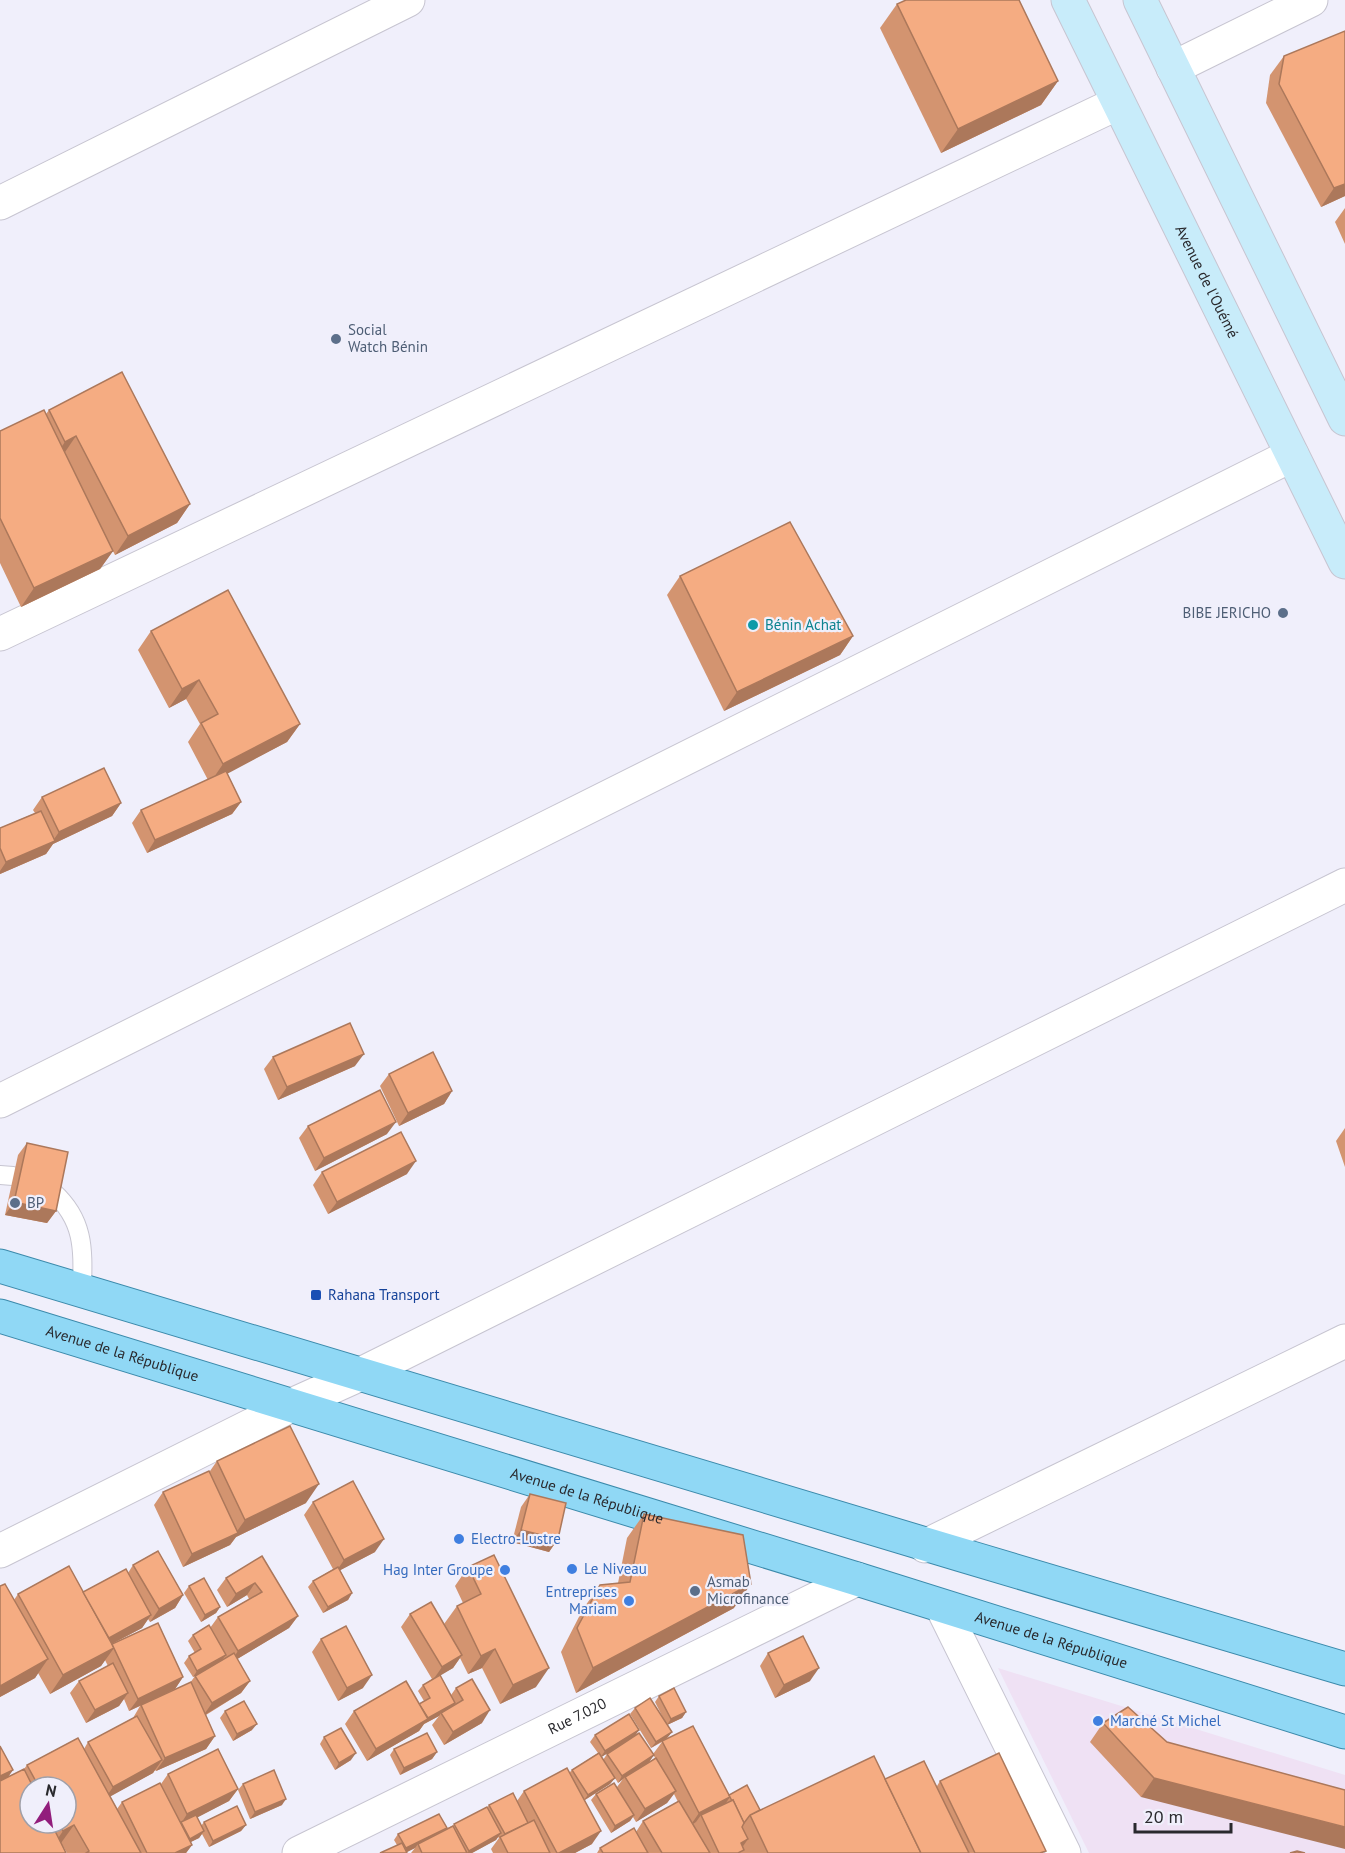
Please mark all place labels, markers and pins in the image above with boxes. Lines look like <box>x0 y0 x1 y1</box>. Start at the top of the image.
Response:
place label: Social Watch Bénin <box>348 320 428 356</box>
marker: Social Watch Bénin <box>329 332 343 346</box>
place label: BIBE JERICHO <box>1182 603 1271 622</box>
marker: BIBE JERICHO <box>1276 606 1290 620</box>
place label: Bénin Achat <box>765 615 841 634</box>
marker: Bénin Achat <box>746 618 760 632</box>
place label: BP <box>27 1193 44 1212</box>
marker: BP <box>8 1196 22 1210</box>
place label: Rahana Transport <box>328 1285 440 1304</box>
marker: Rahana Transport <box>309 1288 323 1302</box>
place label: Electro-Lustre <box>471 1529 561 1548</box>
marker: Electro-Lustre <box>452 1532 466 1546</box>
place label: Le Niveau <box>584 1559 647 1578</box>
place label: Hag Inter Groupe <box>383 1560 493 1579</box>
marker: Le Niveau <box>565 1562 579 1576</box>
marker: Hag Inter Groupe <box>498 1563 512 1577</box>
place label: Asmab Microfinance <box>707 1572 789 1608</box>
place label: Entreprises Mariam <box>545 1582 617 1618</box>
marker: Asmab Microfinance <box>688 1584 702 1598</box>
marker: Entreprises Mariam <box>622 1594 636 1608</box>
place label: Marché St Michel <box>1110 1711 1222 1730</box>
marker: Marché St Michel <box>1091 1714 1105 1728</box>

